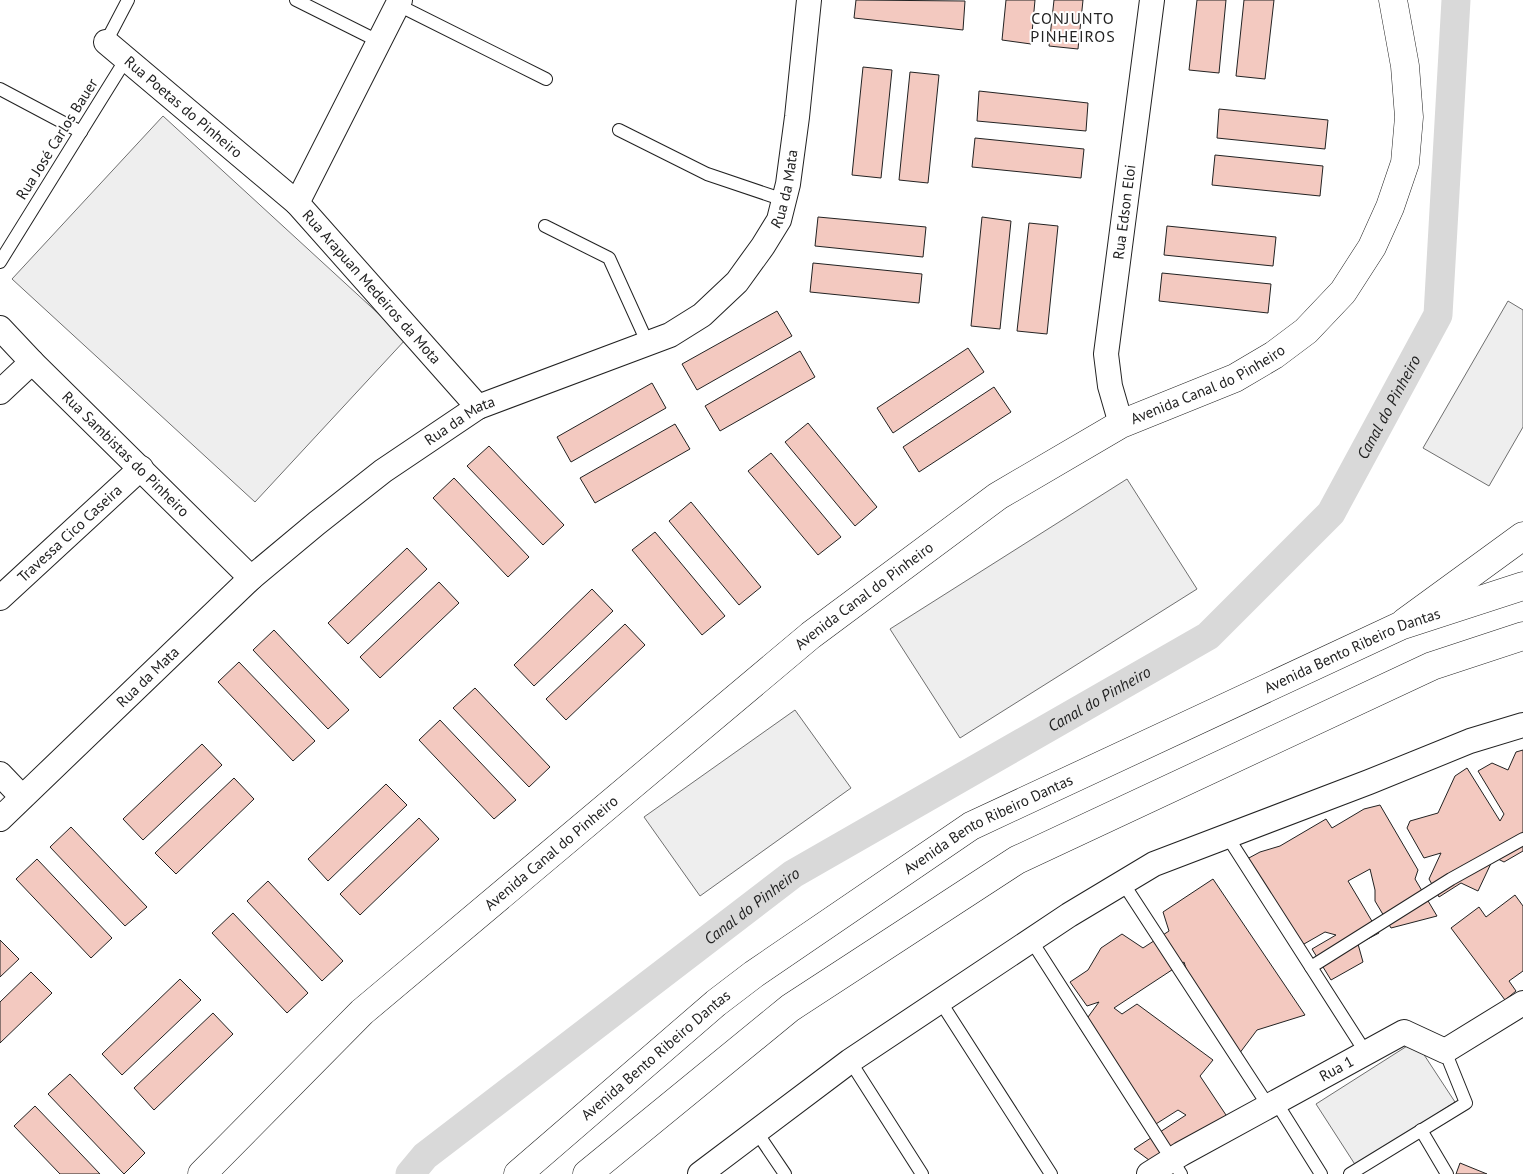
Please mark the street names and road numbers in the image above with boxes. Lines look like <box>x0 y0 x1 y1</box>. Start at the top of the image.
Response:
street label: Rua Poetas do Pinheiro <box>121 52 246 162</box>
street label: Rua José Carlos Bauer <box>12 75 102 203</box>
street label: Rua da Mata <box>766 148 802 232</box>
street label: Rua Edson Eloi <box>1108 163 1140 261</box>
street label: Rua Arapuan Medeiros da Mota <box>299 206 445 368</box>
street label: Avenida Canal do Pinheiro <box>1128 340 1289 428</box>
street label: Rua Sambistas do Pinheiro <box>58 387 193 521</box>
street label: Rua da Mata <box>421 392 497 449</box>
street label: Travessa Cico Caseira <box>13 480 126 586</box>
street label: Avenida Canal do Pinheiro <box>791 537 937 654</box>
street label: Avenida Bento Ribeiro Dantas <box>1261 604 1443 697</box>
street label: Rua da Mata <box>112 642 183 711</box>
street label: Avenida Bento Ribeiro Dantas <box>900 770 1076 878</box>
street label: Avenida Canal do Pinheiro <box>480 791 622 914</box>
street label: Avenida Bento Ribeiro Dantas <box>577 986 734 1124</box>
street label: Rua 1 <box>1316 1051 1357 1086</box>

